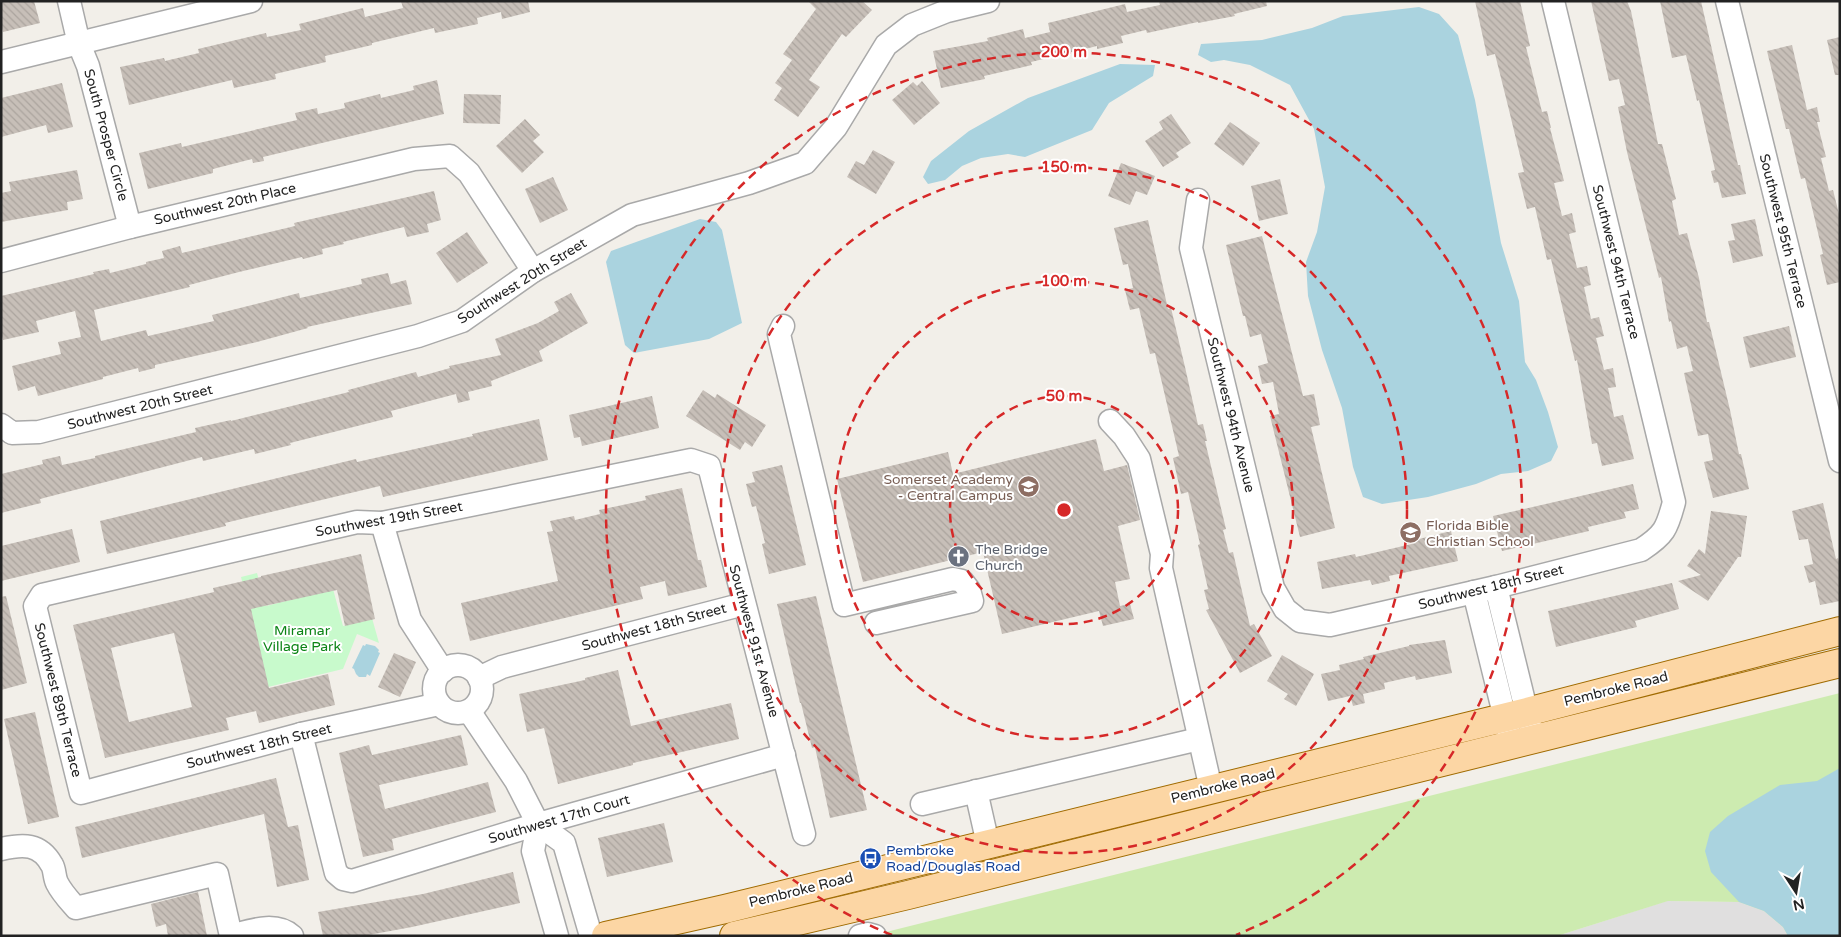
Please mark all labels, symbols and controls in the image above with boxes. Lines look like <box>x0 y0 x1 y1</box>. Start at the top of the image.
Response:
text: 200 m <box>1041 43 1087 61</box>
street label: South Prosper Circle <box>80 67 132 203</box>
street label: Southwest 95th Terrace <box>1756 152 1810 310</box>
text: 150 m <box>1041 158 1087 176</box>
street label: Southwest 20th Place <box>152 179 298 229</box>
street label: Southwest 94th Terrace <box>1589 183 1643 341</box>
street label: Southwest 20th Street <box>454 234 590 328</box>
text: 100 m <box>1041 272 1087 290</box>
street label: Southwest 94th Avenue <box>1203 336 1259 494</box>
street label: Southwest 20th Street <box>66 381 215 433</box>
text: 50 m <box>1046 387 1082 405</box>
place label: Somerset Academy - Central Campus <box>883 471 1013 504</box>
school or university icon: Somerset Academy - Central Campus <box>1017 475 1041 499</box>
street label: Southwest 19th Street <box>314 498 465 540</box>
centre of rings <box>1055 501 1073 519</box>
place label: Florida Bible Christian School <box>1426 517 1534 550</box>
school or university icon: Florida Bible Christian School <box>1398 521 1422 545</box>
place label: The Bridge Church <box>975 541 1048 574</box>
church icon: The Bridge Church <box>947 545 971 569</box>
street label: Southwest 18th Street <box>1417 561 1566 613</box>
street label: Southwest 91st Avenue <box>725 563 783 719</box>
street label: Southwest 18th Street <box>580 599 729 655</box>
street label: Southwest 89th Terrace <box>31 621 85 779</box>
park label: Miramar Village Park <box>263 622 341 655</box>
street label: Pembroke Road <box>1562 668 1670 710</box>
street label: Southwest 18th Street <box>185 720 334 772</box>
street label: Pembroke Road <box>1169 765 1277 807</box>
street label: Southwest 17th Court <box>486 790 632 847</box>
place label: Pembroke Road/Douglas Road <box>886 842 1020 875</box>
bus stop icon: Pembroke Road/Douglas Road <box>858 846 882 870</box>
north arrow <box>1771 867 1821 917</box>
street label: Pembroke Road <box>747 869 855 911</box>
text: N <box>1791 895 1806 914</box>

